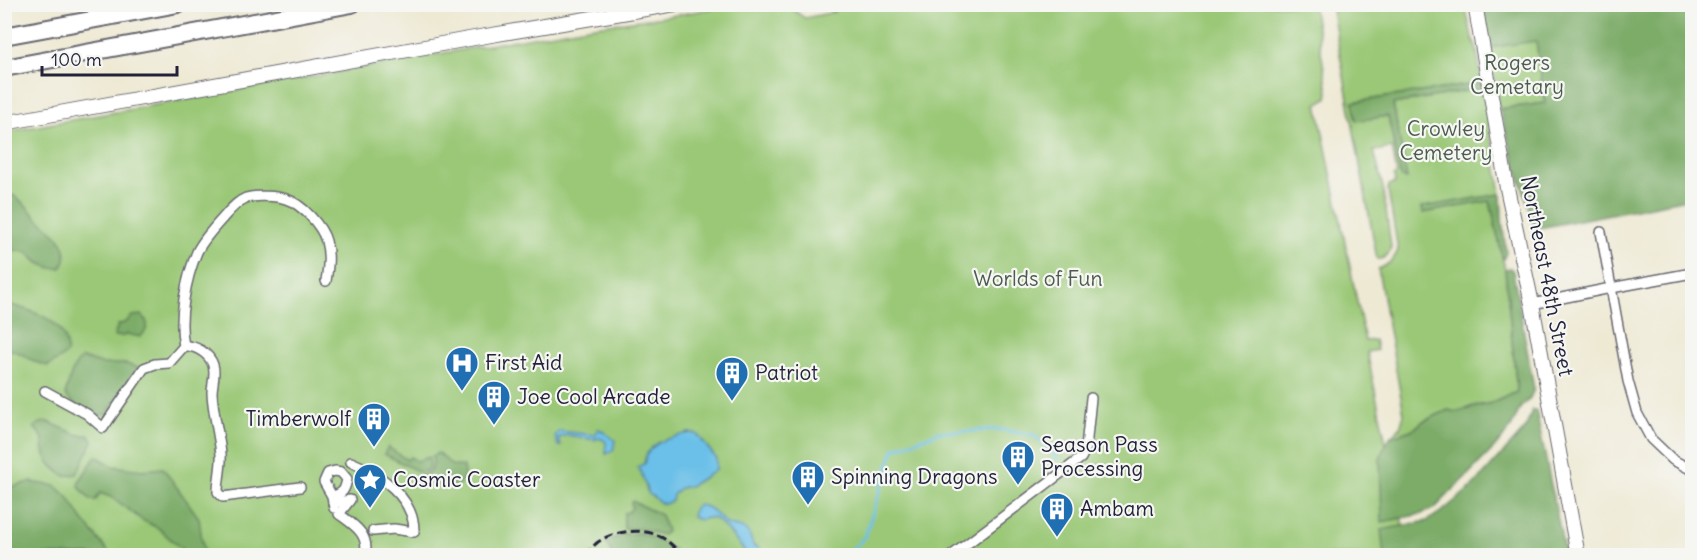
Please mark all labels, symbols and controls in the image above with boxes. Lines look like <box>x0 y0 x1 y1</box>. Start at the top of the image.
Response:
scale bar <box>42 39 177 77</box>
text: 100 m <box>51 48 102 71</box>
park label: Rogers Cemetary <box>1470 49 1564 100</box>
park label: Crowley Cemetery <box>1400 115 1493 166</box>
street label: Northeast 48th Street <box>1515 174 1580 378</box>
park label: Worlds of Fun <box>973 265 1103 292</box>
hospital icon: First Aid <box>444 345 480 392</box>
place label: First Aid <box>485 349 562 376</box>
building icon: Patriot <box>714 355 750 402</box>
place label: Patriot <box>755 359 818 386</box>
building icon: Joe Cool Arcade <box>476 379 512 426</box>
place label: Joe Cool Arcade <box>517 383 671 410</box>
building icon: Timberwolf <box>356 401 392 448</box>
place label: Timberwolf <box>246 405 352 432</box>
place label: Season Pass Processing <box>1041 431 1158 482</box>
building icon: Season Pass Processing <box>1000 439 1036 486</box>
building icon: Spinning Dragons <box>790 459 826 506</box>
place icon: Cosmic Coaster <box>352 462 388 509</box>
place label: Spinning Dragons <box>831 463 998 490</box>
place label: Cosmic Coaster <box>393 466 541 493</box>
building icon: Ambam <box>1039 491 1075 538</box>
place label: Ambam <box>1080 495 1154 522</box>

